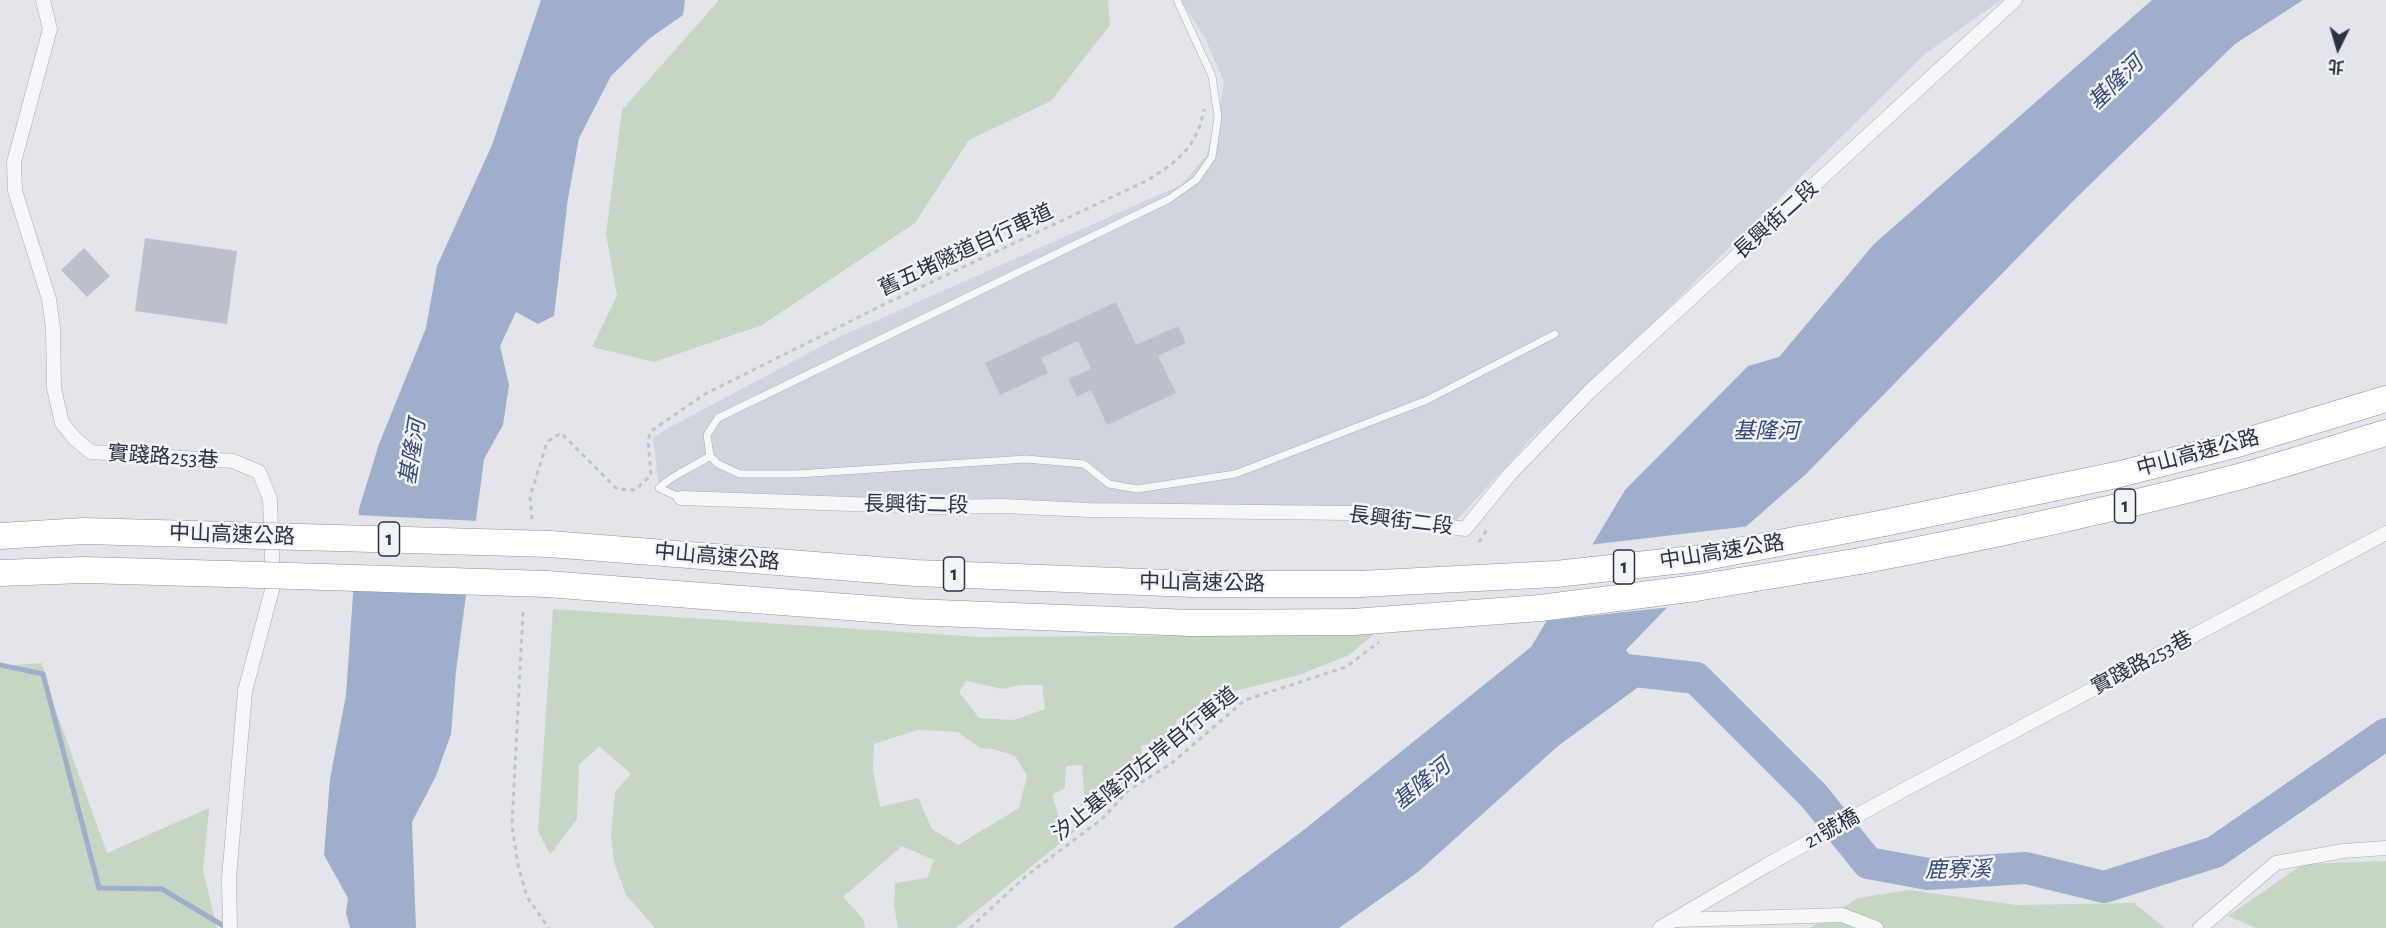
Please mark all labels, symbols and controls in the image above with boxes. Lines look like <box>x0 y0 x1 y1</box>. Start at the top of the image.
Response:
north arrow <box>2308 18 2368 78</box>
water label: 基隆河 <box>2083 51 2149 115</box>
text: 北 <box>2328 57 2345 75</box>
street label: 長興街二段 <box>1729 176 1823 264</box>
street label: 舊五堵隧道自行車道 <box>875 199 1057 301</box>
water label: 基隆河 <box>395 417 431 487</box>
water label: 基隆河 <box>1733 418 1799 444</box>
street label: 中山高速公路 <box>2134 425 2262 481</box>
street label: 實踐路253巷 <box>107 441 219 473</box>
road number: 1 <box>2114 489 2136 523</box>
street label: 長興街二段 <box>863 491 969 519</box>
street label: 長興街二段 <box>1347 502 1455 540</box>
street label: 中山高速公路 <box>169 520 295 550</box>
road number: 1 <box>378 522 400 556</box>
street label: 中山高速公路 <box>1658 530 1786 574</box>
street label: 中山高速公路 <box>653 539 781 575</box>
road number: 1 <box>1614 550 1634 584</box>
road number: 1 <box>944 557 964 591</box>
street label: 中山高速公路 <box>1139 569 1265 597</box>
street label: 實踐路253巷 <box>2087 626 2197 700</box>
street label: 汐止基隆河左岸自行車道 <box>1047 682 1243 846</box>
water label: 基隆河 <box>1388 753 1456 815</box>
street label: 21號橋 <box>1800 804 1864 854</box>
water label: 鹿寮溪 <box>1925 856 1991 884</box>

